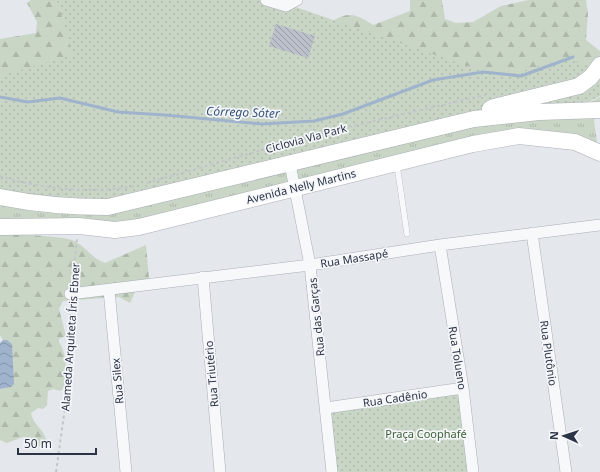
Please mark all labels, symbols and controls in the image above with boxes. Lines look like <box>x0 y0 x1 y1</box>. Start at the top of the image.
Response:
water label: Córrego Sóter <box>206 102 281 122</box>
street label: Ciclovia Via Park <box>264 120 348 156</box>
street label: Avenida Nelly Martins <box>245 165 357 207</box>
street label: Rua Massapé <box>319 245 389 271</box>
street label: Alameda Arquiteta Íris Ebner <box>57 262 83 412</box>
street label: Rua das Garças <box>304 277 328 357</box>
street label: Rua Plutônio <box>537 319 561 387</box>
street label: Rua Tolueno <box>446 325 470 391</box>
street label: Rua Triutério <box>201 340 221 408</box>
street label: Rua Silex <box>108 357 126 405</box>
street label: Rua Cadênio <box>362 386 429 410</box>
north arrow <box>544 416 584 456</box>
park label: Praça Coophafé <box>385 426 467 441</box>
scale bar <box>18 430 96 456</box>
text: N <box>546 431 561 440</box>
text: 50 m <box>24 435 52 452</box>

